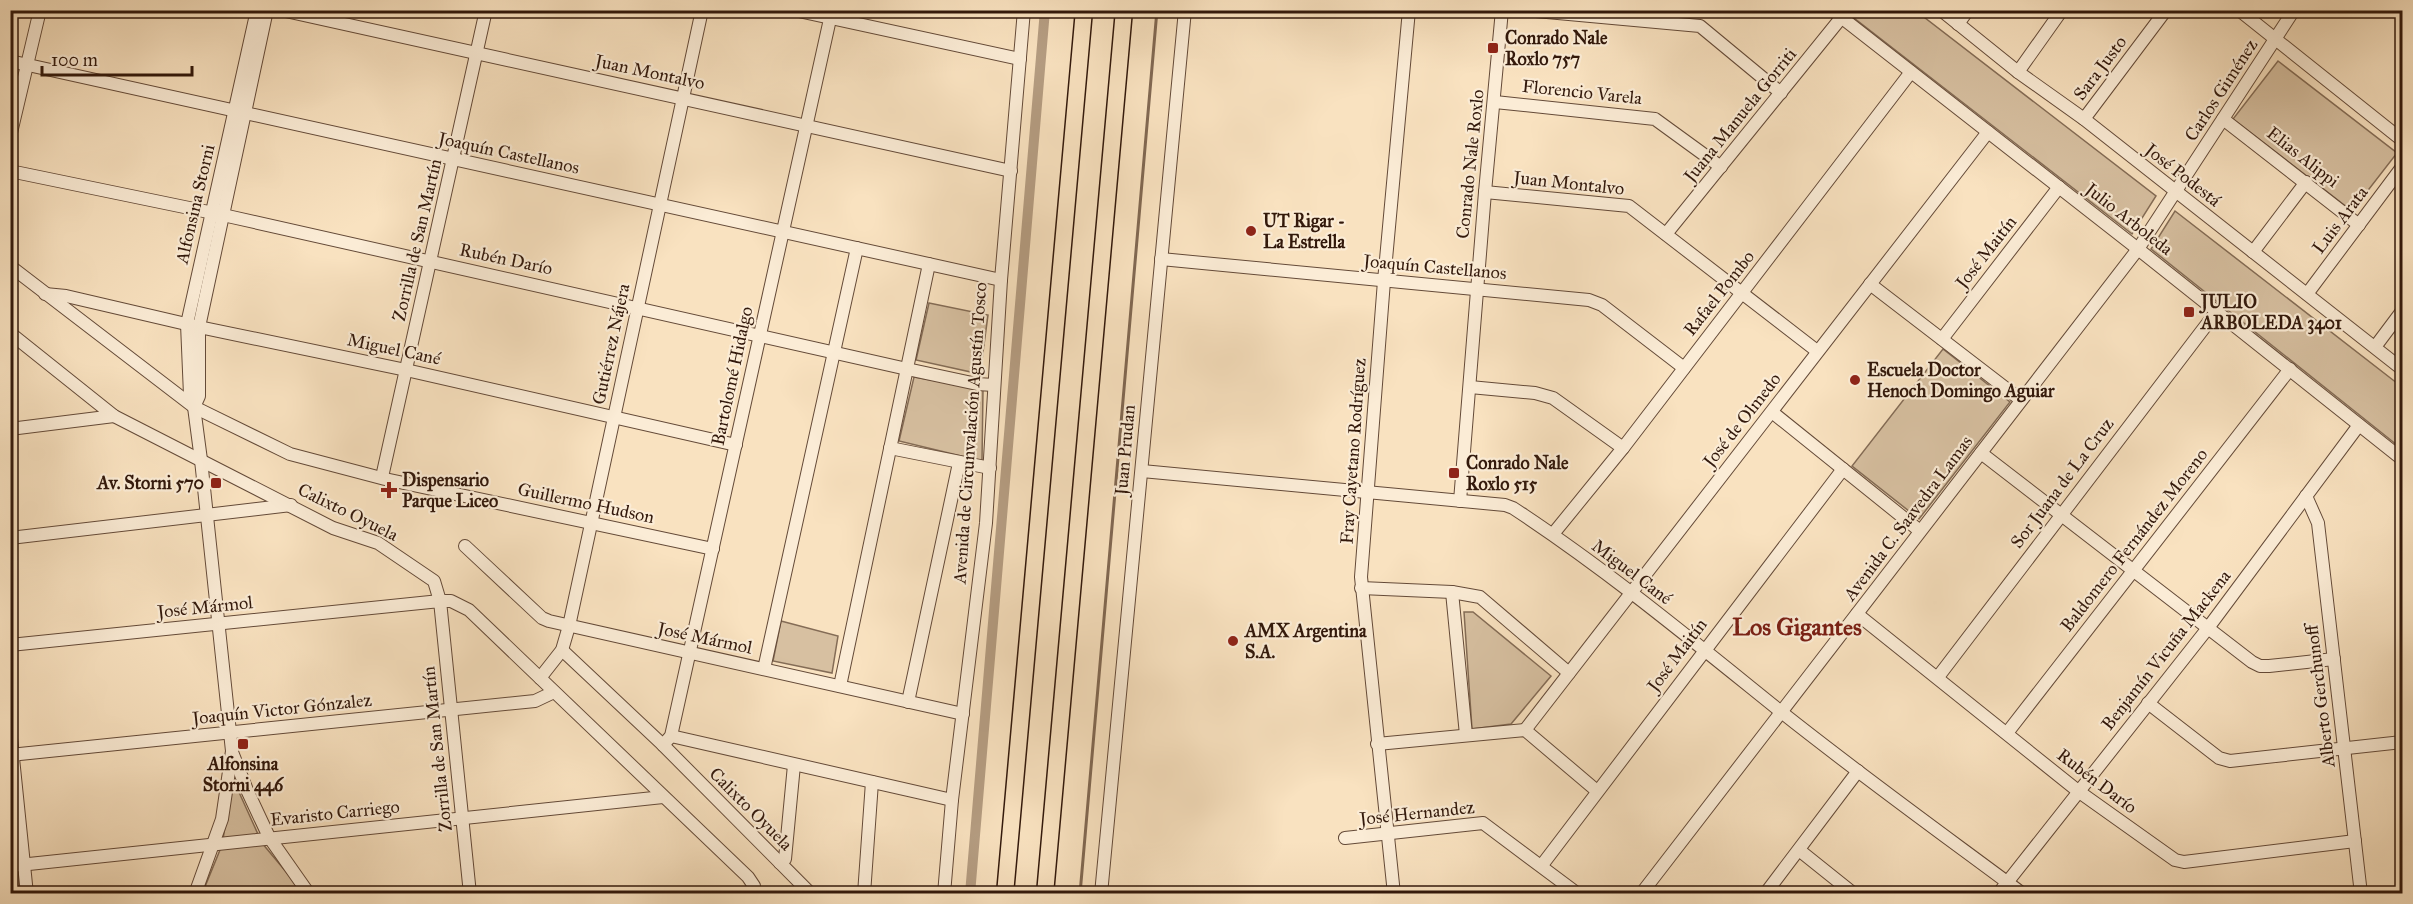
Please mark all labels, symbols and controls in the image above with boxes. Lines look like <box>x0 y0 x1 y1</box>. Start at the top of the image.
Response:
place label: Conrado Nale Roxlo 757 <box>1505 27 1608 70</box>
street label: Sara Justo <box>2069 32 2132 105</box>
street label: Carlos Giménez <box>2180 35 2262 145</box>
scale bar <box>42 39 192 77</box>
marker: Conrado Nale Roxlo 757 <box>1486 41 1500 55</box>
street label: Juana Manuela Gorriti <box>1678 43 1802 189</box>
text: 100 m <box>51 49 98 71</box>
street label: Juan Montalvo <box>591 49 707 95</box>
street label: Florencio Varela <box>1521 75 1643 109</box>
street label: Conrado Nale Roxlo <box>1451 88 1489 240</box>
street label: Elias Alippi <box>2262 122 2344 192</box>
street label: Joaquín Castellanos <box>434 127 582 180</box>
street label: José Podestá <box>2138 137 2226 212</box>
street label: Alfonsina Storni <box>170 142 219 267</box>
street label: Zorrilla de San Martín <box>388 156 446 323</box>
street label: Juan Montalvo <box>1510 166 1625 201</box>
street label: Julio Arboleda <box>2079 177 2177 261</box>
street label: Luis Arata <box>2308 182 2373 258</box>
place label: UT Rigar - La Estrella <box>1263 210 1345 253</box>
street label: José Maitín <box>1950 211 2022 295</box>
marker: UT Rigar - La Estrella <box>1244 224 1258 238</box>
street label: Rubén Darío <box>457 238 555 280</box>
street label: Rafael Pombo <box>1679 246 1759 340</box>
street label: Joaquín Castellanos <box>1360 250 1508 285</box>
street label: Gutiérrez Nájera <box>587 281 635 407</box>
street label: Avenida de Circunvalación Agustín Tosco <box>948 281 993 586</box>
place label: JULIO ARBOLEDA 3401 <box>2199 291 2342 335</box>
street label: Bartolomé Hidalgo <box>707 304 758 448</box>
marker: JULIO ARBOLEDA 3401 <box>2182 305 2196 319</box>
street label: Miguel Cané <box>345 328 443 371</box>
street label: Fray Cayetano Rodríguez <box>1336 357 1371 545</box>
place label: Escuela Doctor Henoch Domingo Aguiar <box>1867 359 2056 403</box>
street label: José de Olmedo <box>1697 368 1787 474</box>
marker: Escuela Doctor Henoch Domingo Aguiar <box>1848 373 1862 387</box>
street label: Juan Prudan <box>1110 404 1141 498</box>
street label: Sor Juana de La Cruz <box>2006 413 2119 553</box>
street label: Avenida C. Saavedra Lamas <box>1838 431 1977 606</box>
street label: Baldomero Fernández Moreno <box>2056 444 2212 636</box>
place label: Conrado Nale Roxlo 515 <box>1466 452 1569 495</box>
marker: Conrado Nale Roxlo 515 <box>1447 466 1461 480</box>
place label: Dispensario Parque Liceo <box>402 469 498 513</box>
place label: Av. Storni 570 <box>96 472 204 494</box>
marker: Av. Storni 570 <box>209 476 223 490</box>
street label: Calixto Oyuela <box>294 478 402 546</box>
street label: Guillermo Hudson <box>516 478 657 528</box>
marker: Dispensario Parque Liceo <box>380 481 398 499</box>
street label: Miguel Cané <box>1587 535 1677 610</box>
street label: Benjamín Vicuña Mackena <box>2097 565 2236 735</box>
street label: José Mármol <box>154 591 254 624</box>
district label: Los Gigantes <box>1732 612 1862 642</box>
street label: José Maitín <box>1641 614 1713 698</box>
street label: José Mármol <box>654 617 754 660</box>
place label: AMX Argentina S.A. <box>1244 620 1367 663</box>
street label: Alberto Gerchunoff <box>2300 620 2340 770</box>
marker: AMX Argentina S.A. <box>1226 634 1240 648</box>
street label: Zorrilla de San Martín <box>417 665 457 833</box>
street label: Joaquín Victor Gónzalez <box>189 689 373 731</box>
marker: Alfonsina Storni 446 <box>236 737 250 751</box>
street label: Rubén Darío <box>2053 744 2141 818</box>
place label: Alfonsina Storni 446 <box>203 753 284 797</box>
street label: Calixto Oyuela <box>705 763 798 856</box>
street label: Evaristo Carriego <box>269 795 401 832</box>
street label: José Hernandez <box>1356 796 1476 831</box>

